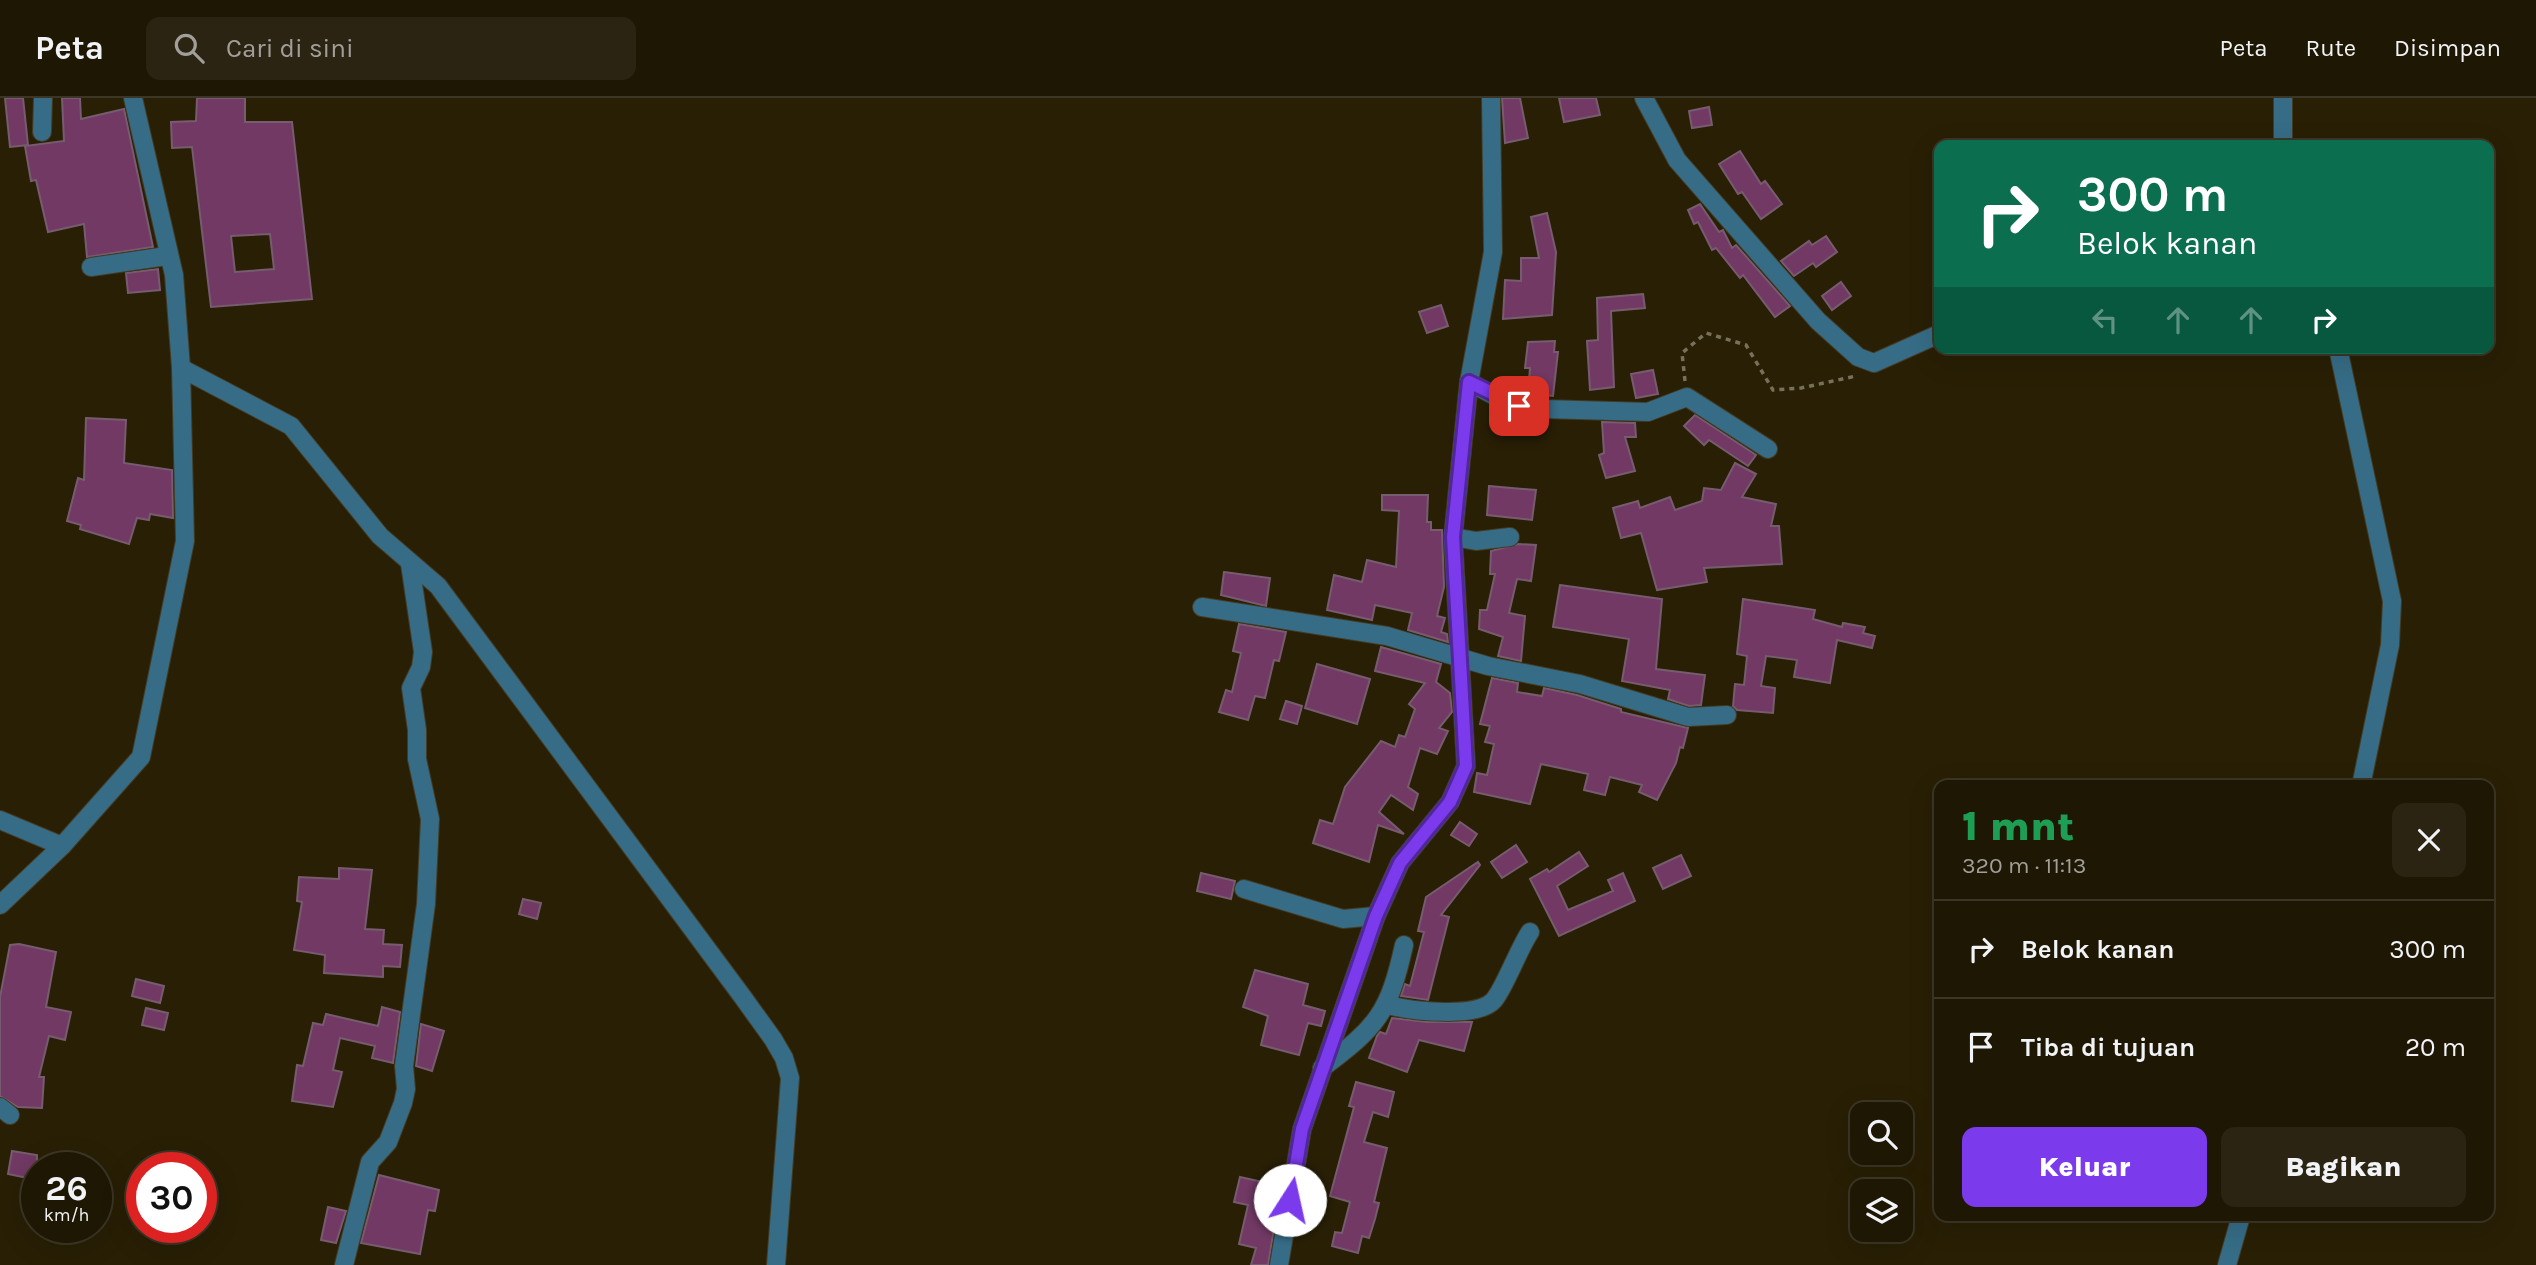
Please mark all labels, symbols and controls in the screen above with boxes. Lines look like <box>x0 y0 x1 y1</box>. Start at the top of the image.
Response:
search box <box>146 17 636 80</box>
text: Peta <box>35 29 104 67</box>
icon: search <box>170 29 208 67</box>
text: Cari di sini <box>226 33 354 64</box>
text: Peta <box>2220 34 2267 62</box>
text: Rute <box>2305 34 2356 62</box>
text: Disimpan <box>2394 34 2501 62</box>
text: 300 m <box>2077 166 2228 223</box>
icon: right <box>1962 168 2053 259</box>
text: Belok kanan <box>2077 225 2257 262</box>
icon: left <box>2086 301 2124 339</box>
icon: ahead <box>2159 301 2197 339</box>
icon: ahead <box>2232 301 2270 339</box>
icon: right <box>2305 301 2343 339</box>
pin <box>1489 376 1549 436</box>
icon: arrive <box>1500 387 1538 425</box>
text: 1 mnt <box>1962 801 2074 851</box>
button: close <box>2392 803 2466 877</box>
text: 320 m · 11:13 <box>1962 852 2086 879</box>
icon: right <box>1962 930 2000 968</box>
text: Belok kanan <box>2021 934 2174 965</box>
text: 300 m <box>2389 934 2466 965</box>
icon: arrive <box>1962 1028 2000 1066</box>
text: Tiba di tujuan <box>2021 1032 2195 1063</box>
text: 20 m <box>2405 1032 2466 1063</box>
map controls <box>1850 1102 1913 1242</box>
button: search <box>1850 1102 1913 1165</box>
button: Keluar <box>1962 1127 2207 1207</box>
button: Bagikan <box>2221 1127 2466 1207</box>
speed limit sign: 30 <box>126 1152 217 1243</box>
position arrow <box>1253 1163 1327 1237</box>
text: 26 <box>45 1168 88 1209</box>
button: layers <box>1850 1179 1913 1242</box>
text: km/h <box>44 1204 89 1226</box>

